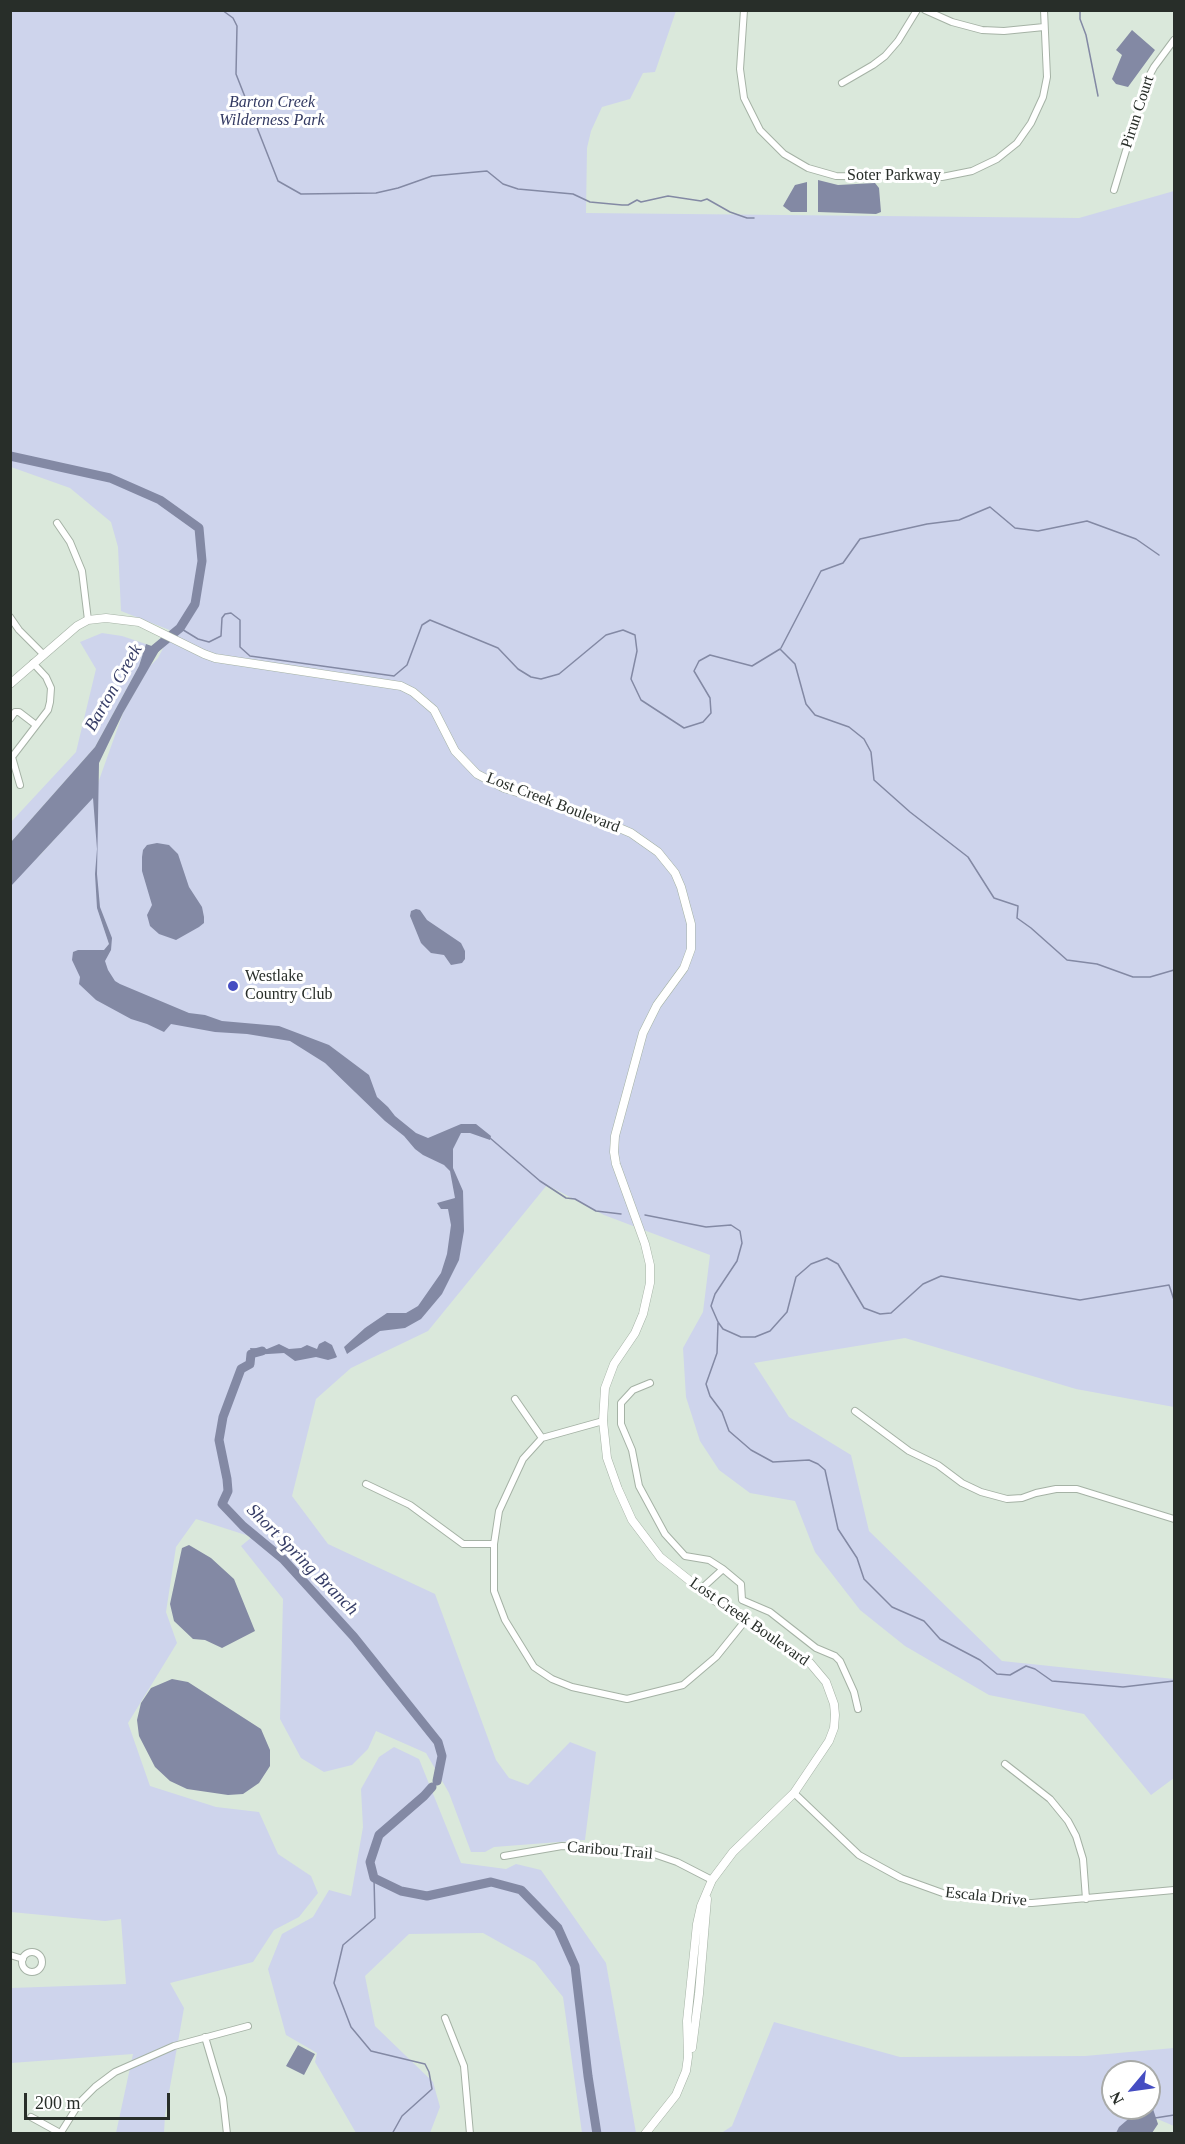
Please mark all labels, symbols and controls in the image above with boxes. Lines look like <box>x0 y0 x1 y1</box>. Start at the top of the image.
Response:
street label: Pirun Court <box>1117 73 1159 151</box>
park label: Barton Creek Wilderness Park <box>219 93 325 131</box>
street label: Soter Parkway <box>847 166 941 186</box>
water label: Barton Creek <box>80 641 148 735</box>
street label: Lost Creek Boulevard <box>484 769 622 837</box>
place label: Westlake Country Club <box>245 967 333 1005</box>
marker: Westlake Country Club <box>226 979 240 993</box>
water label: Short Spring Branch <box>242 1500 362 1620</box>
street label: Lost Creek Boulevard <box>686 1574 812 1670</box>
street label: Caribou Trail <box>566 1838 654 1864</box>
street label: Escala Drive <box>944 1883 1028 1911</box>
north arrow <box>1101 2060 1161 2120</box>
scale bar <box>27 2081 172 2119</box>
text: N <box>1106 2089 1127 2107</box>
text: 200 m <box>35 2093 81 2113</box>

